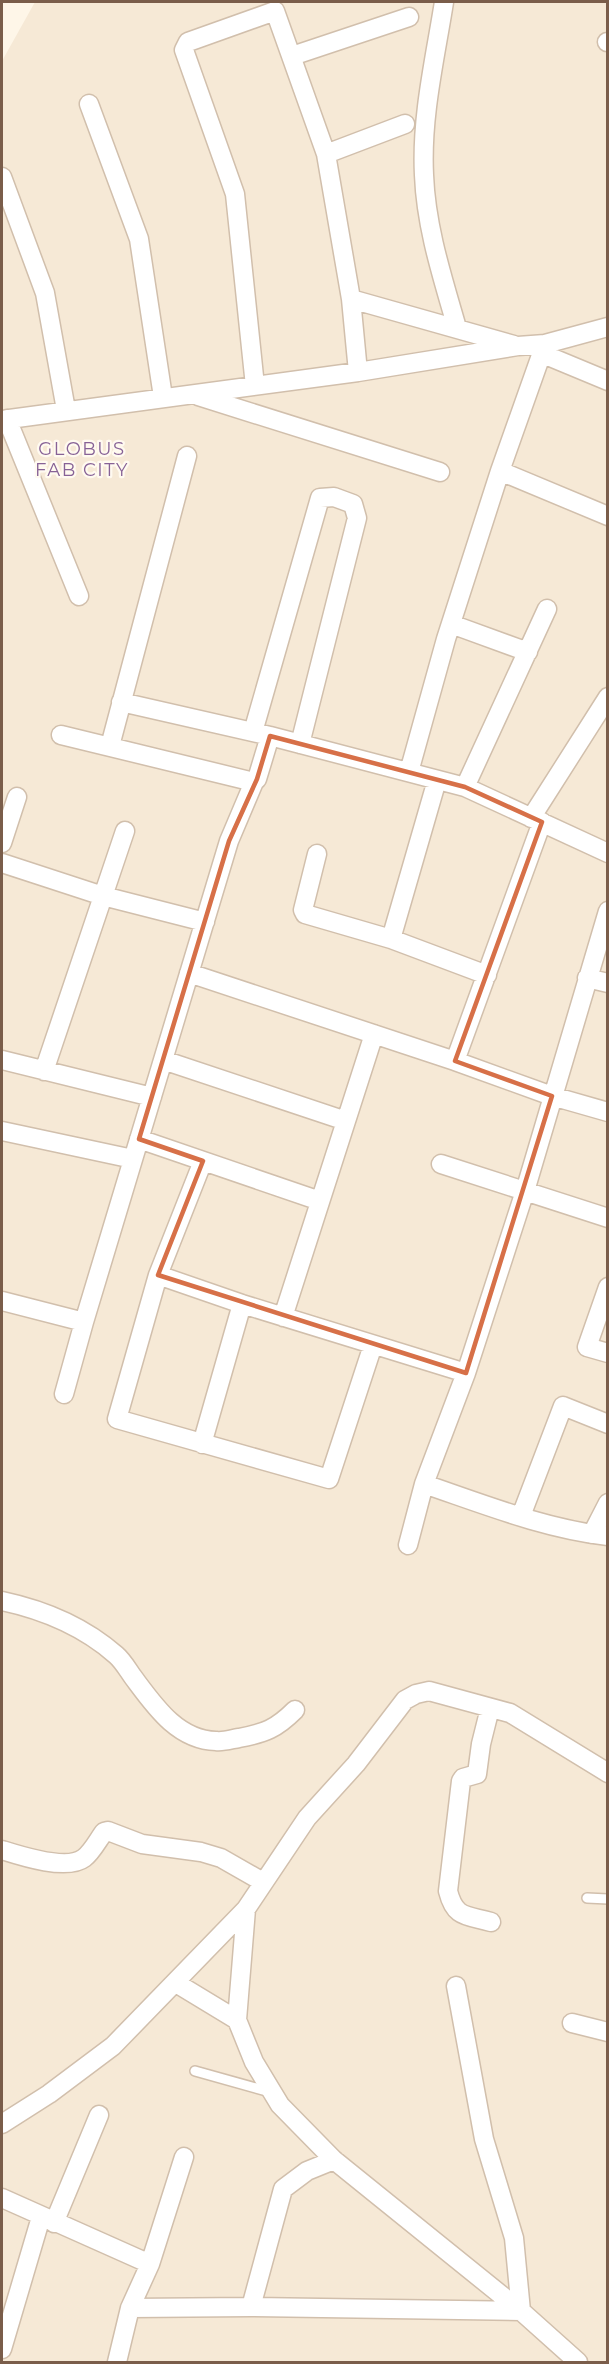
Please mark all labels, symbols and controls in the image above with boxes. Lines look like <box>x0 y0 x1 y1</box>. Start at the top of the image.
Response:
district label: GLOBUS FAB CITY <box>35 438 129 481</box>

